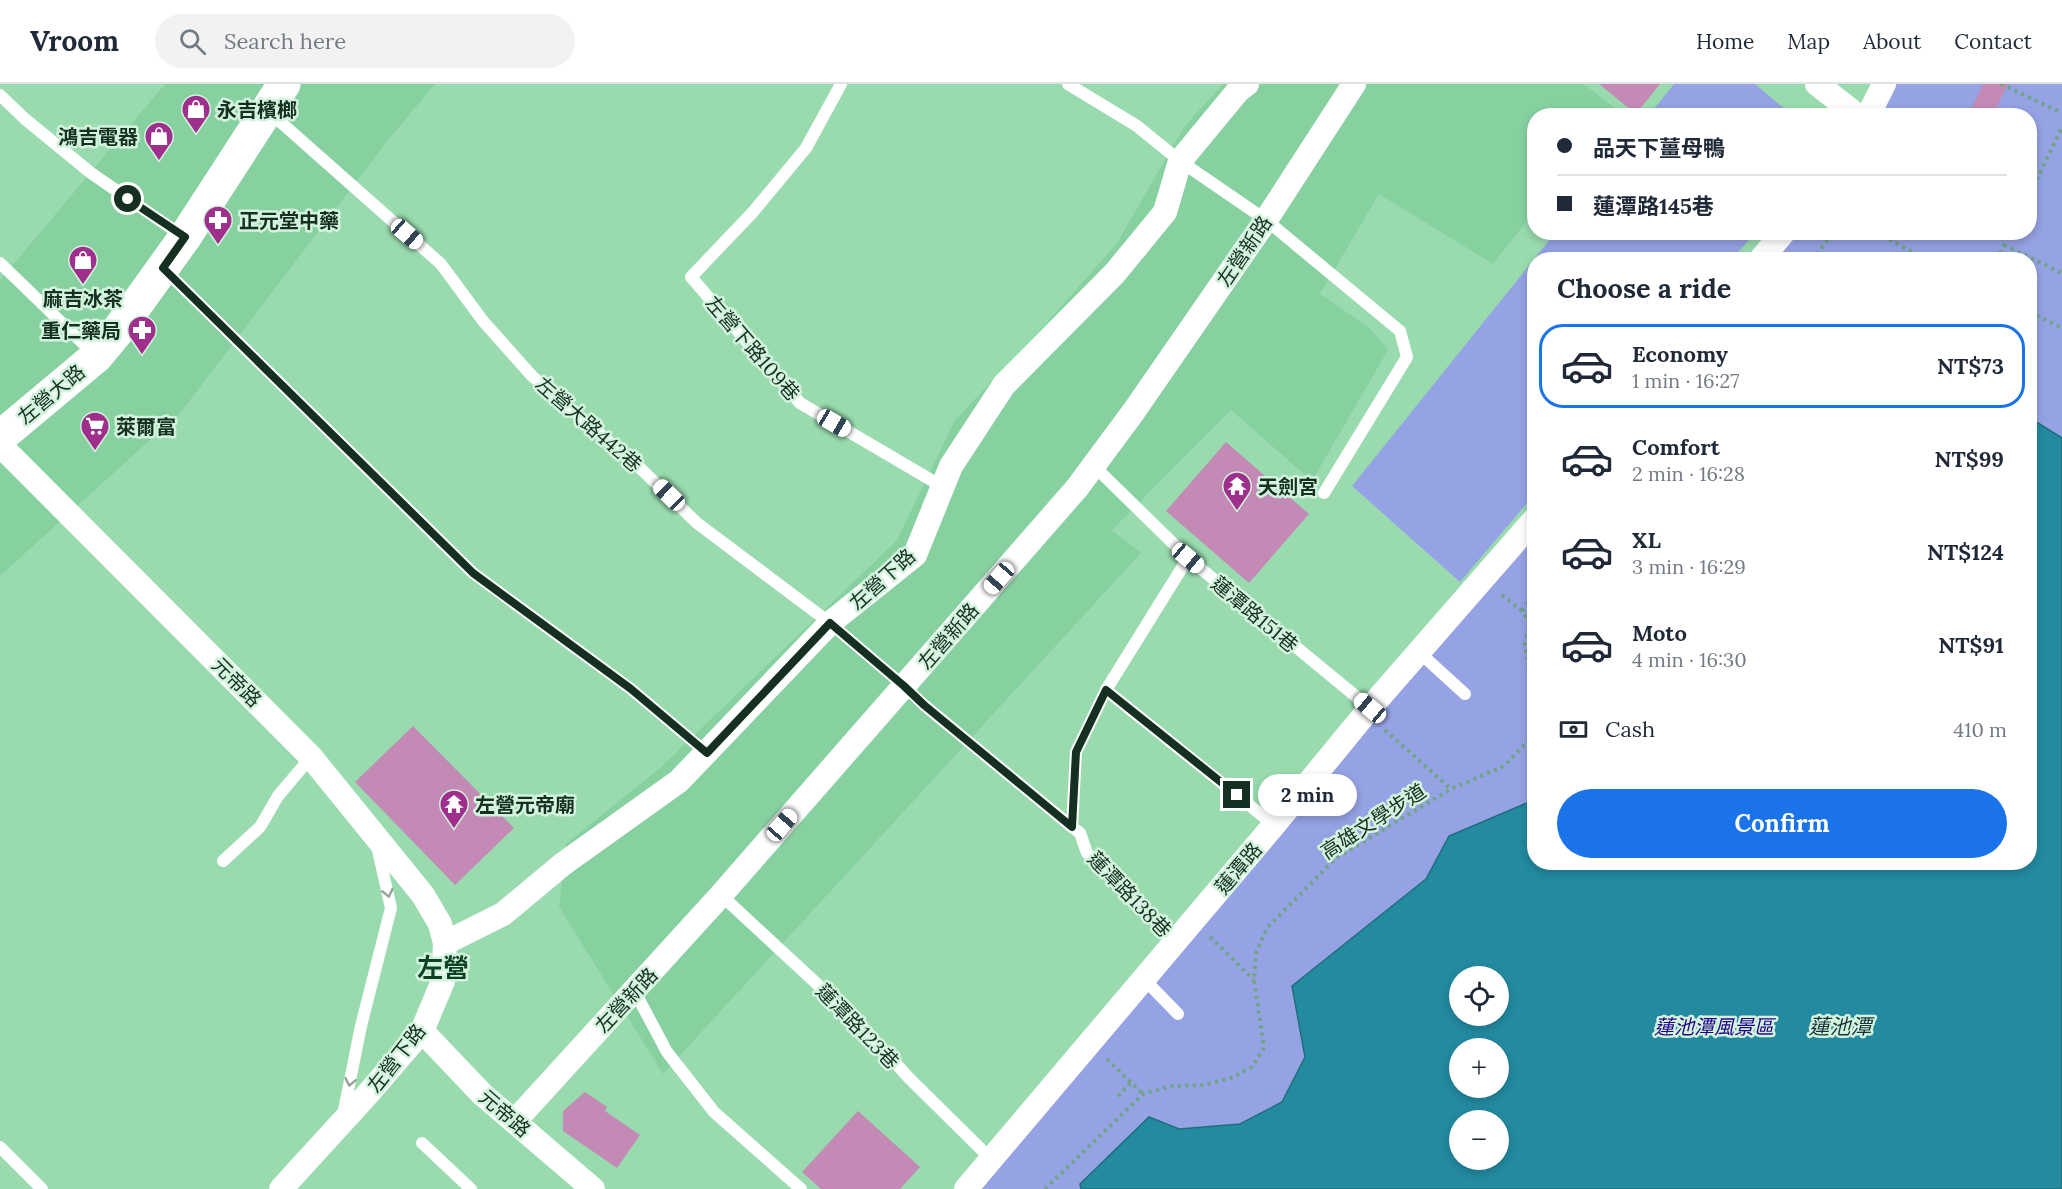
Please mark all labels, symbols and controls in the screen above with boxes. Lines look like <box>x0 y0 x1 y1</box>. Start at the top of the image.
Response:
search box <box>155 14 575 68</box>
text: Vroom <box>30 23 119 59</box>
icon: search <box>176 25 209 58</box>
text: Search here <box>224 27 346 55</box>
text: Home <box>1696 28 1754 55</box>
text: Map <box>1787 28 1830 55</box>
text: About <box>1863 28 1921 55</box>
text: Contact <box>1954 28 2032 55</box>
shop icon: 永吉檳榔 <box>180 93 212 135</box>
place label: 永吉檳榔 <box>217 97 297 122</box>
shop icon: 鴻吉電器 <box>143 120 175 162</box>
place label: 鴻吉電器 <box>58 124 138 149</box>
text: 品天下薑母鴨 <box>1593 134 1725 162</box>
route start <box>114 185 141 212</box>
text: 蓮潭路145巷 <box>1593 192 1714 220</box>
pharmacy icon: 正元堂中藥 <box>202 204 234 246</box>
place label: 正元堂中藥 <box>239 208 339 233</box>
street label: 左營新路 <box>1211 211 1277 291</box>
car <box>388 215 426 253</box>
shop icon: 麻吉冰茶 <box>67 244 99 286</box>
text: Choose a ride <box>1557 271 1731 305</box>
place label: 麻吉冰茶 <box>43 286 123 311</box>
street label: 左營下路109巷 <box>701 290 805 406</box>
pharmacy icon: 重仁藥局 <box>126 314 158 356</box>
place label: 重仁藥局 <box>41 318 121 343</box>
icon: car <box>1560 339 1614 393</box>
text: Economy <box>1632 340 1728 368</box>
text: NT$73 <box>1937 352 2004 380</box>
street label: 左營大路 <box>12 359 90 429</box>
text: 1 min · 16:27 <box>1632 368 1740 393</box>
street label: 左營大路442巷 <box>531 371 647 477</box>
car <box>814 406 854 440</box>
supermarket icon: 萊爾富 <box>79 410 111 452</box>
place label: 萊爾富 <box>116 414 176 439</box>
icon: car <box>1560 432 1614 486</box>
text: Comfort <box>1632 433 1720 461</box>
text: NT$99 <box>1934 445 2004 473</box>
text: 2 min · 16:28 <box>1632 461 1745 486</box>
temple icon: 天劍宮 <box>1221 470 1253 512</box>
place label: 天劍宮 <box>1258 474 1318 499</box>
car <box>650 476 688 514</box>
icon: car <box>1560 525 1614 579</box>
text: XL <box>1632 526 1661 554</box>
text: NT$124 <box>1927 538 2004 566</box>
car <box>1168 540 1208 576</box>
street label: 左營下路 <box>844 543 920 615</box>
text: 3 min · 16:29 <box>1632 554 1746 579</box>
car <box>980 559 1018 597</box>
street label: 蓮潭路151巷 <box>1207 571 1303 657</box>
street label: 左營新路 <box>912 598 984 674</box>
icon: car <box>1560 618 1614 672</box>
text: Moto <box>1632 619 1687 647</box>
text: NT$91 <box>1938 631 2004 659</box>
text: 4 min · 16:30 <box>1632 647 1747 672</box>
street label: 元帝路 <box>207 652 267 712</box>
car <box>1350 690 1390 726</box>
icon: cash <box>1557 713 1590 746</box>
text: Cash <box>1605 715 1655 743</box>
text: 410 m <box>1953 717 2007 742</box>
callout: 2 min <box>1258 774 1357 816</box>
street label: 高雄文學步道 <box>1316 778 1430 864</box>
route end <box>1223 781 1250 808</box>
text: 2 min <box>1281 782 1334 807</box>
temple icon: 左營元帝廟 <box>438 788 470 830</box>
button: Confirm <box>1557 789 2007 858</box>
place label: 左營元帝廟 <box>475 792 575 817</box>
car <box>763 806 801 844</box>
street label: 蓮潭路 <box>1209 837 1267 899</box>
street label: 蓮潭路138巷 <box>1083 846 1177 942</box>
one-way arrow <box>380 887 393 897</box>
district label: 左營 <box>417 951 469 984</box>
street label: 左營新路 <box>590 962 662 1038</box>
map controls <box>1449 966 1509 1170</box>
button: locate <box>1449 966 1509 1026</box>
street label: 蓮潭路123巷 <box>811 978 905 1074</box>
water label: 蓮池潭 <box>1809 1013 1875 1040</box>
park label: 蓮池潭風景區 <box>1654 1014 1777 1039</box>
street label: 左營下路 <box>362 1019 430 1097</box>
button: + <box>1449 1038 1509 1098</box>
one-way arrow <box>344 1077 357 1087</box>
street label: 元帝路 <box>474 1084 536 1142</box>
button: − <box>1449 1110 1509 1170</box>

